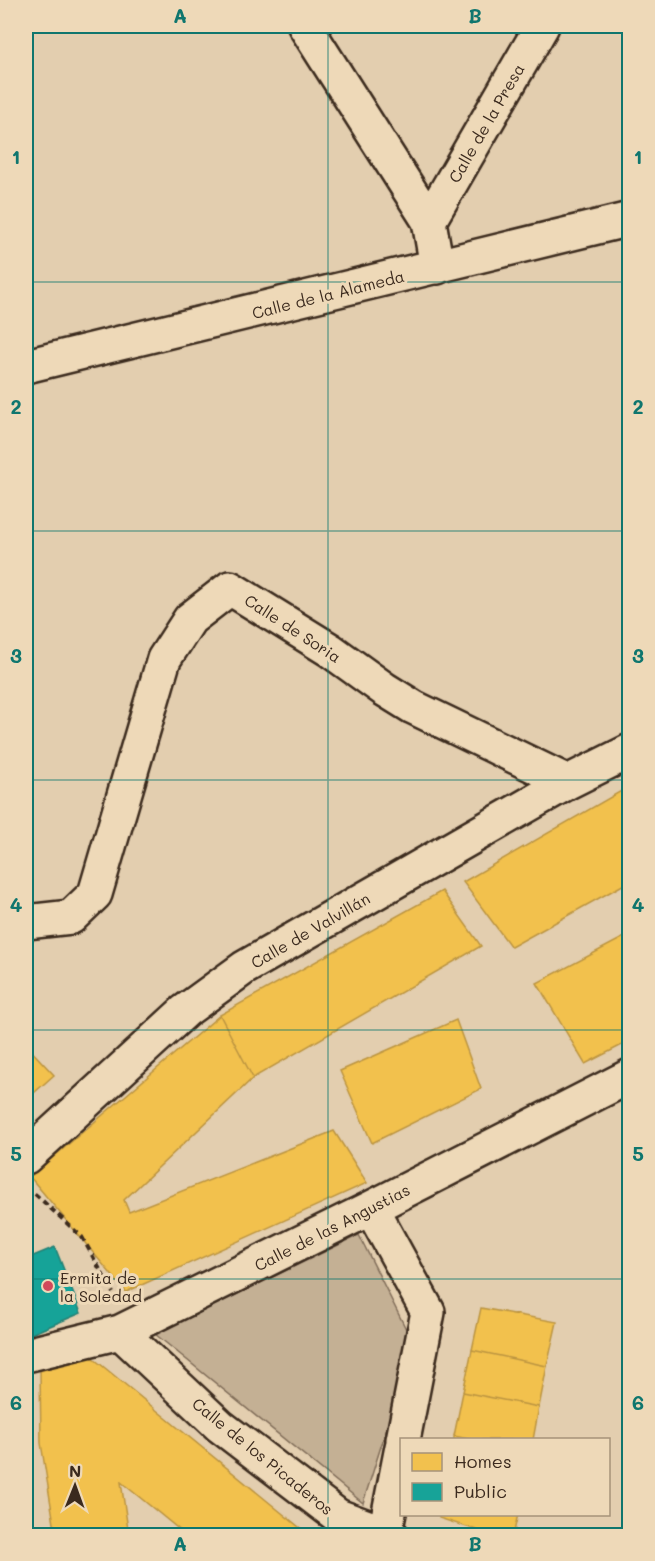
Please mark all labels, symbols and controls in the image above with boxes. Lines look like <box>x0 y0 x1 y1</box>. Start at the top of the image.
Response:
text: A <box>173 2 187 28</box>
text: B <box>468 2 482 28</box>
street label: Calle de la Presa <box>443 60 529 186</box>
text: 1 <box>12 143 20 169</box>
text: 1 <box>634 143 642 169</box>
street label: Calle de la Alameda <box>250 265 407 323</box>
text: 2 <box>10 393 22 419</box>
text: 2 <box>632 393 644 419</box>
street label: Calle de Soria <box>241 589 345 667</box>
text: 3 <box>10 642 22 668</box>
text: 3 <box>632 642 644 668</box>
street label: Calle de Valvillán <box>247 887 373 973</box>
text: 4 <box>10 891 23 917</box>
text: 4 <box>632 891 645 917</box>
text: 5 <box>10 1140 22 1166</box>
text: 5 <box>632 1140 644 1166</box>
street label: Calle de las Angustias <box>251 1179 413 1275</box>
place label: Ermita de la Soledad <box>60 1267 142 1306</box>
marker: Ermita de la Soledad <box>41 1279 55 1293</box>
text: 6 <box>10 1389 22 1415</box>
text: 6 <box>632 1389 644 1415</box>
street label: Calle de los Picaderos <box>188 1393 338 1519</box>
legend <box>400 1438 610 1516</box>
text: Homes <box>454 1449 512 1473</box>
north arrow <box>45 1456 105 1516</box>
text: N <box>69 1460 82 1481</box>
text: Public <box>454 1479 507 1503</box>
text: A <box>173 1530 187 1556</box>
text: B <box>468 1530 482 1556</box>

